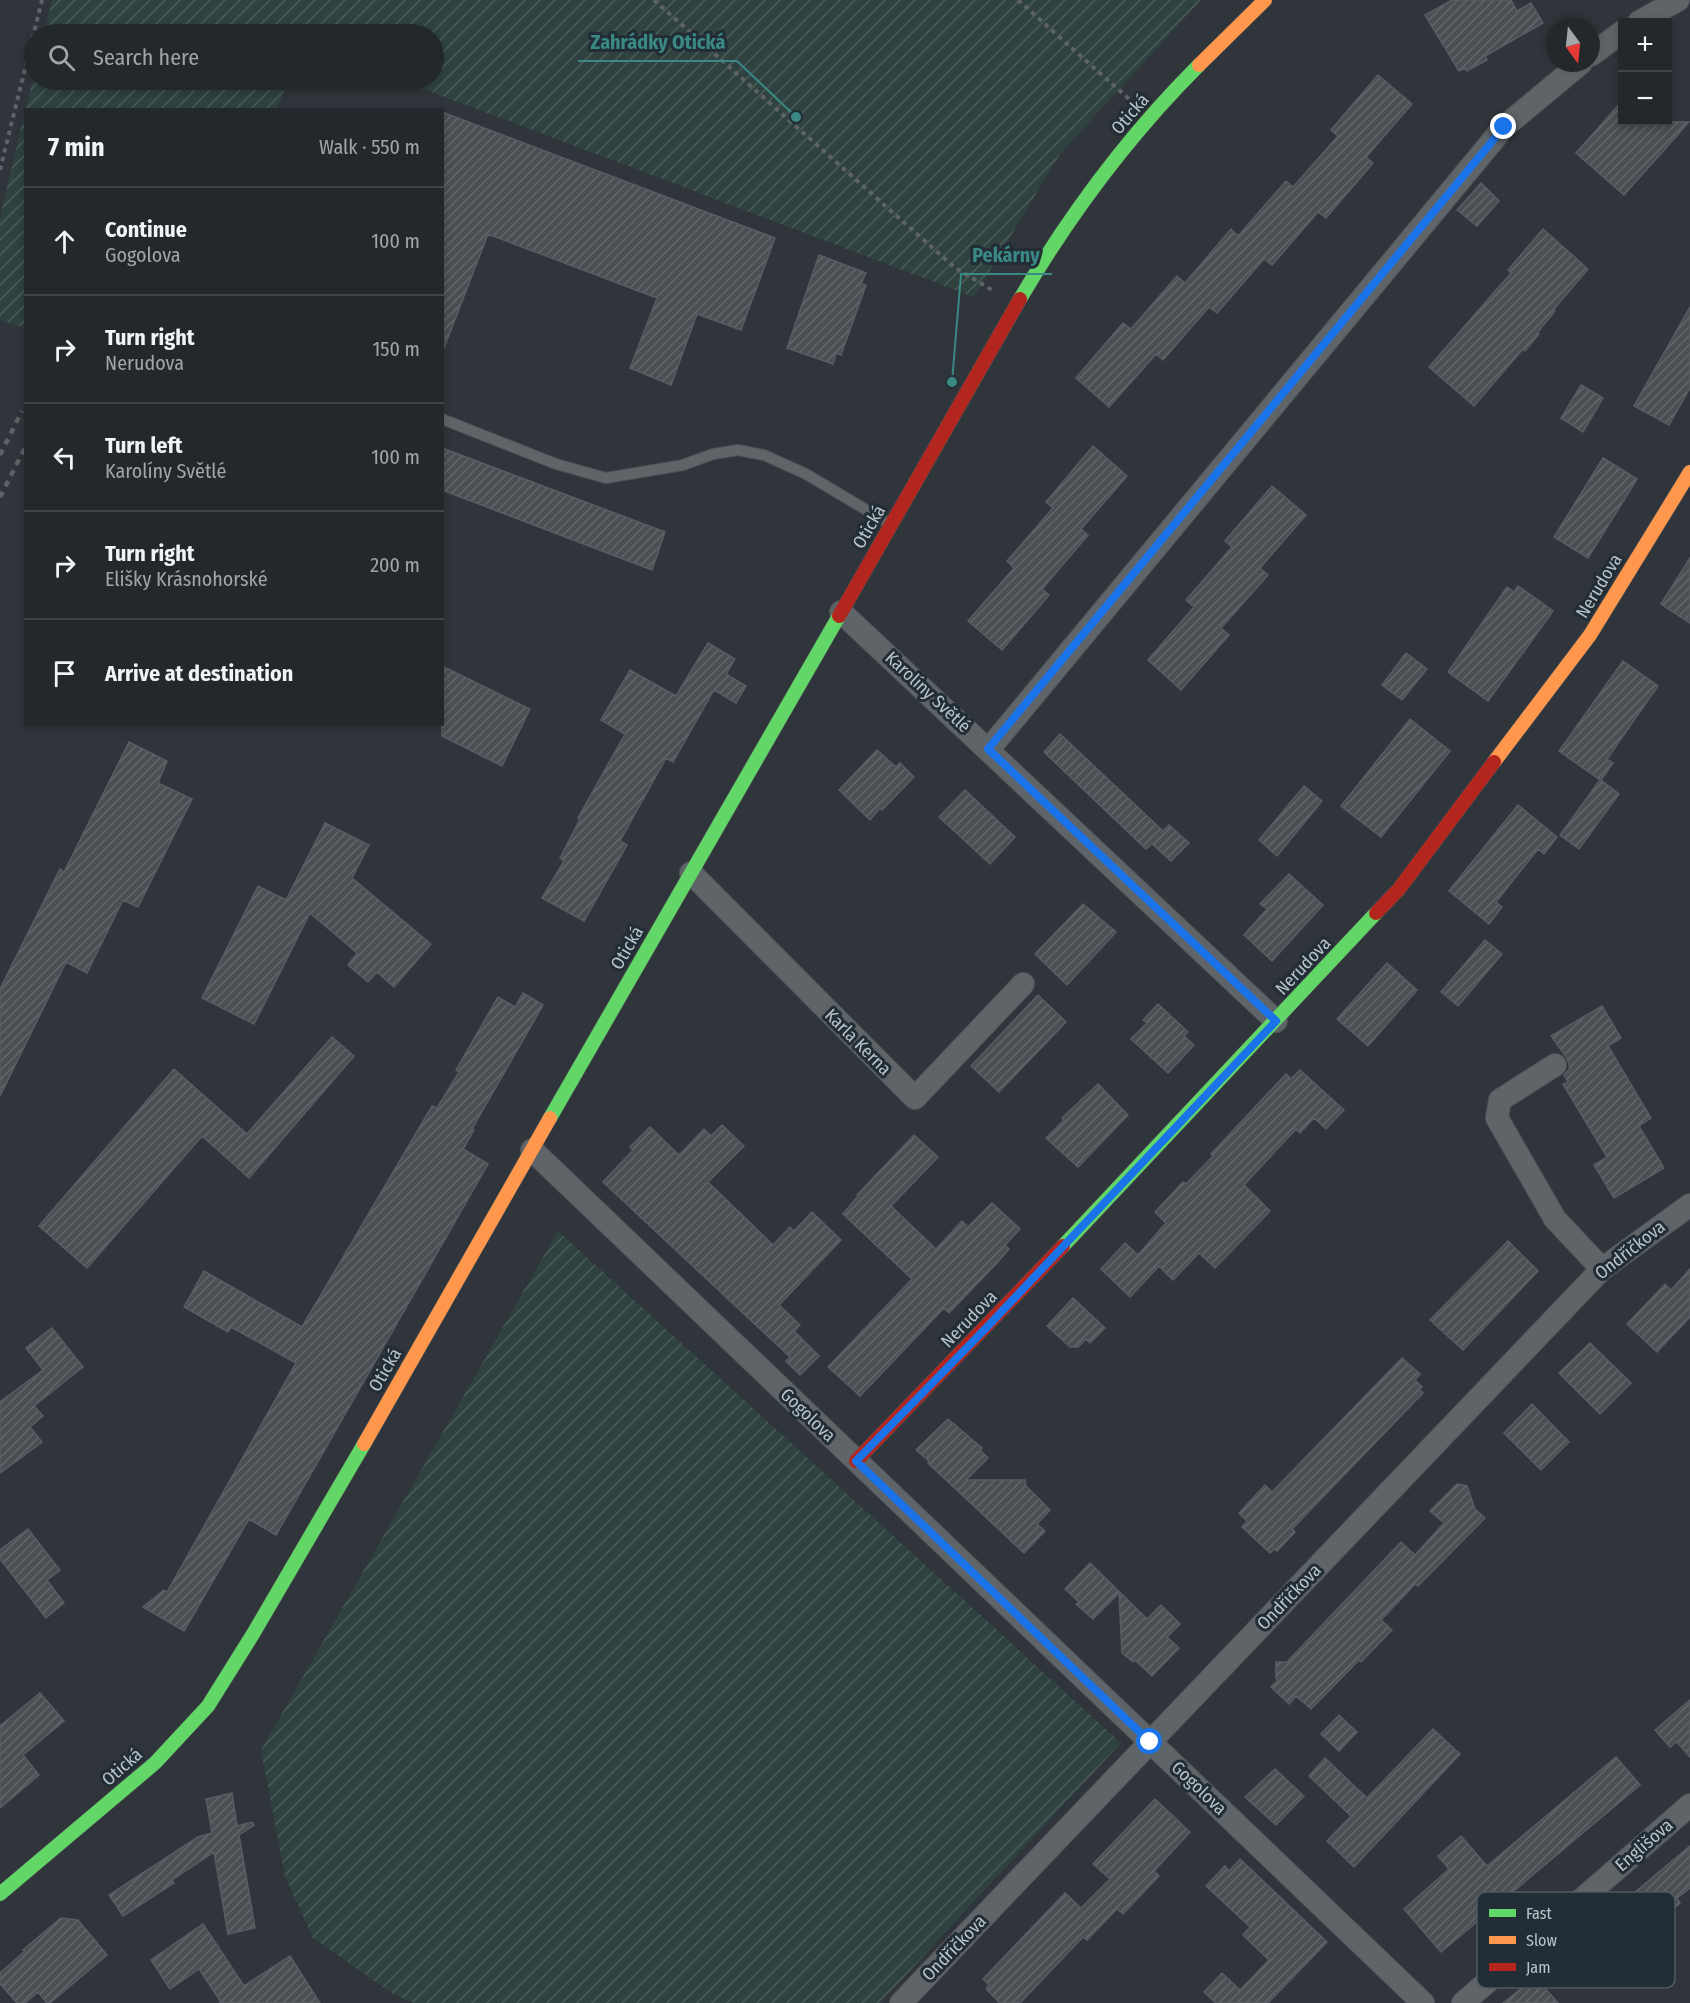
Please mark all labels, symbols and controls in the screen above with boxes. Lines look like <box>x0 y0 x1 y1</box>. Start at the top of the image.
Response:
north arrow <box>1546 18 1600 72</box>
map controls <box>1618 18 1672 126</box>
button: + <box>1618 18 1672 72</box>
callout: Zahrádky Otická <box>578 23 737 61</box>
search box <box>24 24 444 90</box>
text: Zahrádky Otická <box>591 30 725 54</box>
icon: search <box>45 41 78 74</box>
text: Search here <box>93 44 199 71</box>
button: − <box>1618 72 1672 126</box>
street label: Otická <box>1106 89 1154 139</box>
route end <box>1490 113 1516 139</box>
text: 7 min <box>48 132 105 163</box>
text: Walk · 550 m <box>319 135 420 159</box>
text: Continue <box>105 216 187 243</box>
icon: ahead <box>48 225 81 258</box>
text: 100 m <box>371 229 420 253</box>
callout: Pekárny <box>961 236 1052 274</box>
text: Gogolova <box>105 243 181 267</box>
text: Pekárny <box>972 243 1040 267</box>
text: Turn right <box>105 324 194 351</box>
icon: right <box>48 333 81 366</box>
text: 150 m <box>373 337 420 361</box>
text: Nerudova <box>105 351 184 375</box>
text: Turn left <box>105 432 183 459</box>
icon: left <box>48 441 81 474</box>
text: 100 m <box>371 445 420 469</box>
text: Karolíny Světlé <box>105 459 226 483</box>
street label: Otická <box>848 501 890 553</box>
text: Turn right <box>105 540 194 567</box>
icon: right <box>48 549 81 582</box>
street label: Nerudova <box>1571 550 1627 622</box>
text: 200 m <box>370 553 420 577</box>
text: Elišky Krásnohorské <box>105 567 268 591</box>
street label: Karolíny Světlé <box>881 647 976 737</box>
icon: arrive <box>48 657 81 690</box>
text: Arrive at destination <box>105 660 293 687</box>
street label: Otická <box>606 922 648 974</box>
street label: Nerudova <box>1271 932 1335 1000</box>
street label: Karla Kerna <box>820 1004 896 1080</box>
street label: Ondříčkova <box>1590 1216 1670 1284</box>
street label: Nerudova <box>936 1286 1002 1352</box>
street label: Otická <box>364 1344 406 1396</box>
street label: Gogolova <box>776 1383 840 1447</box>
street label: Ondříčkova <box>1252 1559 1326 1635</box>
route start <box>1136 1728 1162 1754</box>
street label: Otická <box>97 1743 147 1791</box>
street label: Gogolova <box>1167 1756 1231 1820</box>
street label: Englišova <box>1611 1814 1677 1876</box>
legend <box>1477 1892 1675 1988</box>
text: Fast <box>1526 1904 1553 1923</box>
street label: Ondříčkova <box>917 1910 991 1986</box>
text: Slow <box>1526 1931 1557 1950</box>
text: Jam <box>1526 1958 1551 1977</box>

